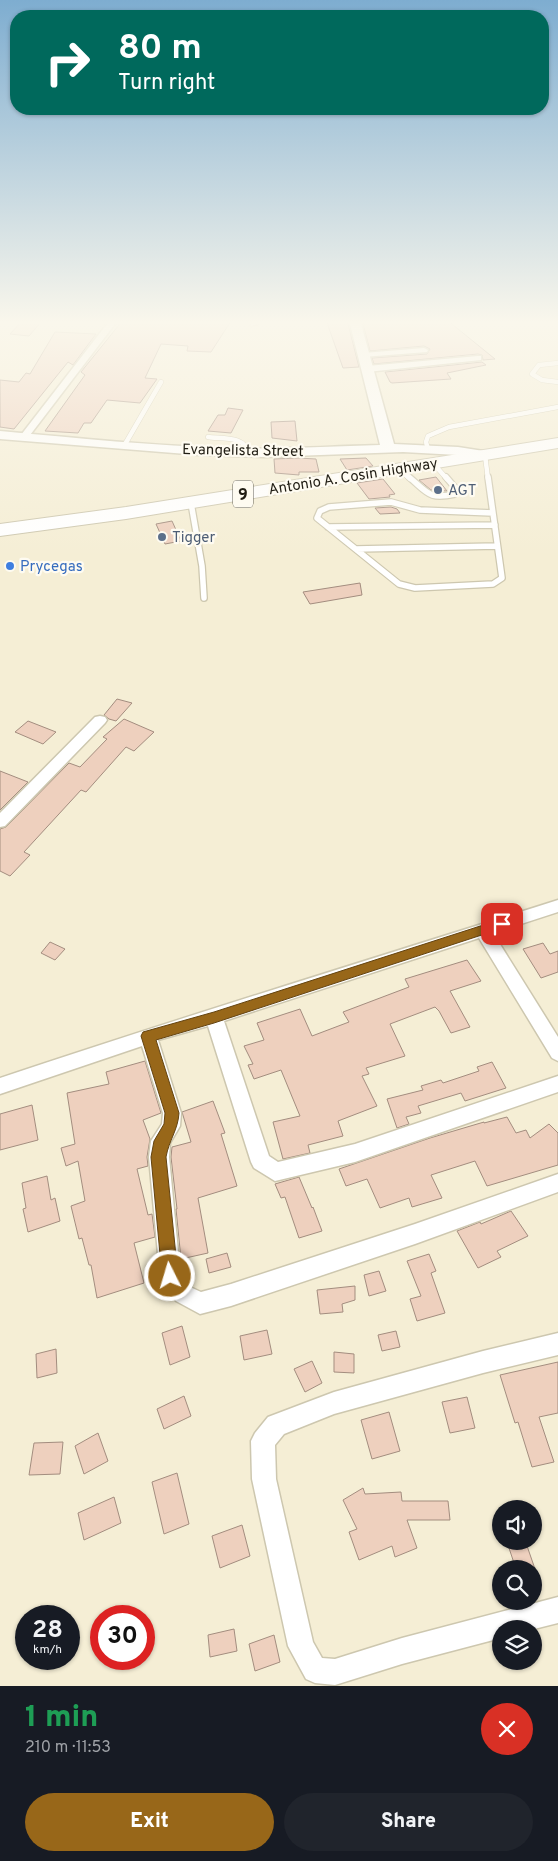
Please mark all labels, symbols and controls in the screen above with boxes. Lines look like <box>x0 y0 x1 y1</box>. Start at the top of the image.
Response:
text: 80 m <box>118 27 202 71</box>
icon: right <box>35 30 100 95</box>
text: Turn right <box>118 70 215 97</box>
street label: Evangelista Street <box>182 441 304 462</box>
street label: Antonio A. Cosin Highway <box>267 455 439 500</box>
road number: 9 <box>233 480 253 508</box>
place label: AGT <box>448 482 476 501</box>
marker: AGT <box>432 484 444 496</box>
place label: Tigger <box>172 529 216 548</box>
marker: Tigger <box>156 531 168 543</box>
place label: Prycegas <box>20 558 83 577</box>
marker: Prycegas <box>4 560 16 572</box>
pin <box>481 903 523 945</box>
icon: arrive <box>488 910 516 938</box>
position arrow <box>143 1249 195 1301</box>
map controls <box>492 1500 542 1670</box>
button: sound <box>492 1500 542 1550</box>
button: search <box>492 1560 542 1610</box>
speed limit sign: 30 <box>90 1605 155 1670</box>
text: 28 <box>32 1615 63 1647</box>
button: layers <box>492 1620 542 1670</box>
text: km/h <box>33 1642 62 1658</box>
text: 1 min <box>25 1700 98 1737</box>
button: close <box>481 1703 533 1755</box>
text: 210 m · 11:53 <box>25 1738 111 1758</box>
button: Exit <box>25 1793 274 1851</box>
button: Share <box>284 1793 533 1851</box>

